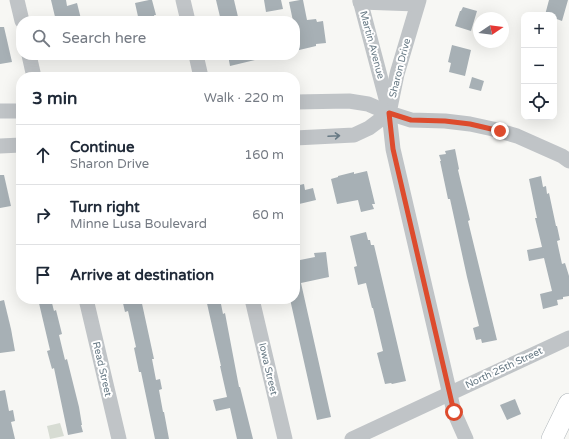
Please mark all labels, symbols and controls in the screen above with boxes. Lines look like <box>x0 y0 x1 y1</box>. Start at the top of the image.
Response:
street label: Martin Avenue <box>357 10 387 81</box>
north arrow <box>473 12 509 48</box>
map controls <box>521 12 557 120</box>
button: + <box>521 12 557 48</box>
search box <box>16 16 300 60</box>
icon: search <box>30 27 52 49</box>
text: Search here <box>62 29 146 47</box>
street label: Sharon Drive <box>387 37 413 99</box>
button: − <box>521 48 557 84</box>
button: locate <box>521 84 557 120</box>
text: 3 min <box>32 88 77 109</box>
text: Walk · 220 m <box>204 90 284 106</box>
route end <box>491 122 509 140</box>
one-way arrow <box>327 132 340 140</box>
text: Continue <box>70 138 134 156</box>
icon: ahead <box>32 144 54 166</box>
text: 160 m <box>244 147 284 163</box>
text: Sharon Drive <box>70 156 149 172</box>
text: Turn right <box>70 198 140 216</box>
icon: right <box>32 204 54 226</box>
text: 60 m <box>252 207 284 223</box>
text: Minne Lusa Boulevard <box>70 216 207 232</box>
icon: arrive <box>32 264 54 286</box>
text: Arrive at destination <box>70 266 214 284</box>
street label: Read Street <box>90 340 114 398</box>
street label: Iowa Street <box>256 342 280 397</box>
street label: North 25th Street <box>463 345 545 391</box>
route start <box>445 403 463 421</box>

